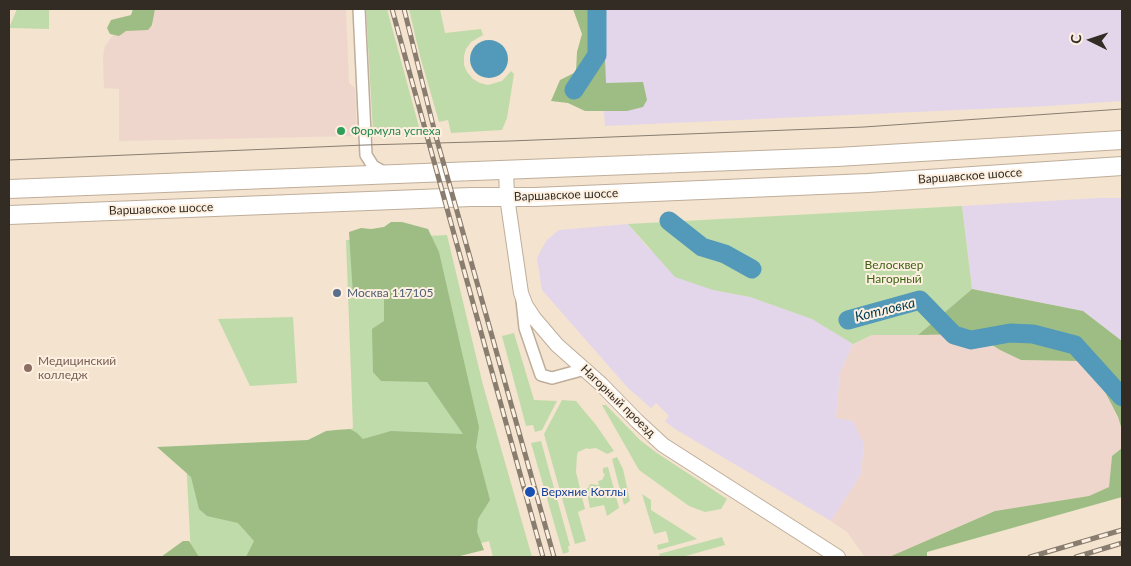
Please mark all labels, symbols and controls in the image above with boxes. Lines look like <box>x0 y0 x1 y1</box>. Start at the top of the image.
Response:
north arrow <box>1066 15 1116 65</box>
text: С <box>1067 34 1084 44</box>
place label: Формула успеха <box>351 124 441 138</box>
marker: Формула успеха <box>335 125 347 137</box>
street label: Варшавское шоссе <box>917 165 1023 187</box>
street label: Варшавское шоссе <box>514 186 618 204</box>
street label: Варшавское шоссе <box>109 200 213 218</box>
park label: Велосквер Нагорный <box>865 258 923 286</box>
place label: Москва 117105 <box>347 286 433 300</box>
marker: Москва 117105 <box>331 287 343 299</box>
water label: Котловка <box>853 294 917 326</box>
place label: Медицинский колледж <box>38 354 116 382</box>
marker: Медицинский колледж <box>22 362 34 374</box>
street label: Нагорный проезд <box>578 362 658 440</box>
marker: Верхние Котлы <box>523 485 537 499</box>
place label: Верхние Котлы <box>541 485 626 499</box>

